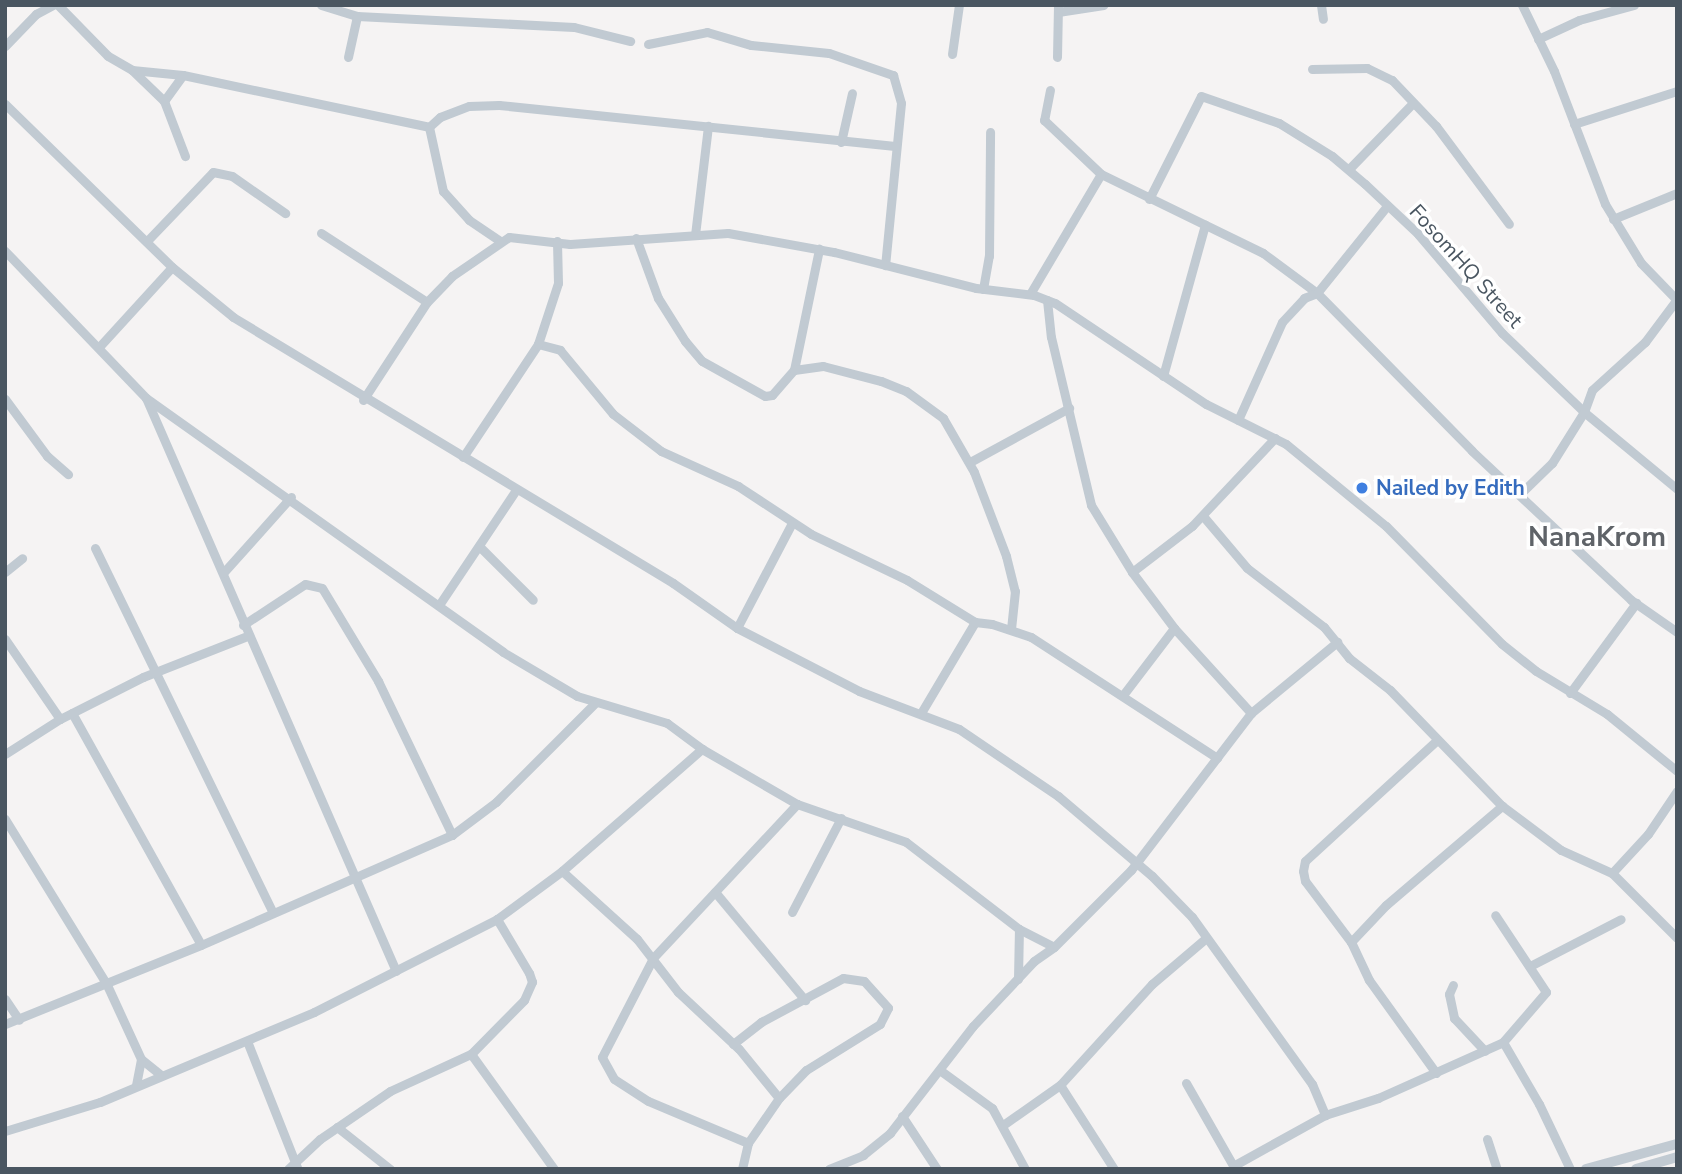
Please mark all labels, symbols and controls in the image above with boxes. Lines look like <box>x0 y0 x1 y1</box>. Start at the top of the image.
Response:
street label: FosomHQ Street <box>1404 199 1528 333</box>
place label: Nailed by Edith <box>1376 475 1525 501</box>
marker: Nailed by Edith <box>1354 480 1370 496</box>
district label: NanaKrom <box>1528 520 1666 554</box>

